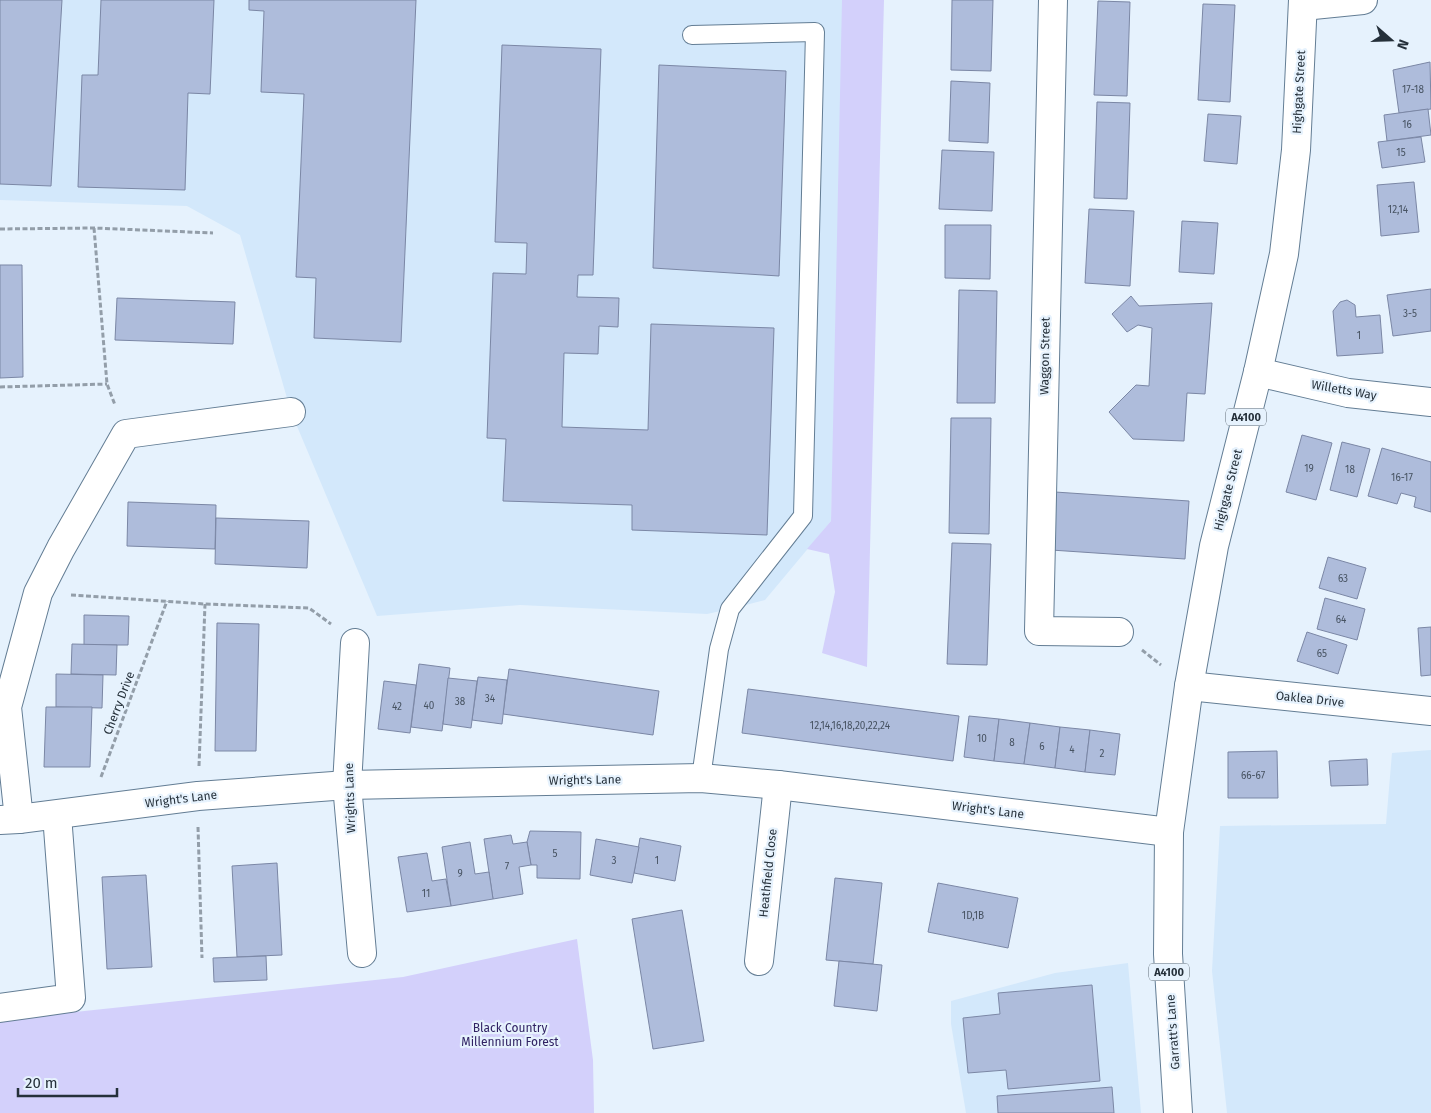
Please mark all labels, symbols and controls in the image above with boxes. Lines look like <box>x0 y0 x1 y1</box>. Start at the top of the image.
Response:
north arrow <box>1366 15 1416 65</box>
text: N <box>1393 37 1412 52</box>
street label: Highgate Street <box>1290 49 1308 134</box>
house number: 17-18 <box>1402 84 1424 96</box>
house number: 16 <box>1402 119 1412 131</box>
house number: 15 <box>1396 147 1406 159</box>
house number: 12,14 <box>1388 204 1409 216</box>
house number: 3-5 <box>1403 308 1417 320</box>
street label: Waggon Street <box>1037 316 1053 395</box>
house number: 1 <box>1357 330 1361 342</box>
street label: Willetts Way <box>1310 377 1378 403</box>
road number: A4100 <box>1226 408 1266 426</box>
street label: Highgate Street <box>1211 447 1245 532</box>
house number: 19 <box>1304 463 1314 475</box>
house number: 18 <box>1345 464 1355 476</box>
house number: 16-17 <box>1391 472 1413 484</box>
house number: 63 <box>1338 573 1348 585</box>
house number: 64 <box>1336 614 1347 626</box>
house number: 65 <box>1317 648 1327 660</box>
street label: Cherry Drive <box>101 669 137 737</box>
street label: Oaklea Drive <box>1275 688 1345 710</box>
house number: 34 <box>485 693 496 705</box>
house number: 38 <box>455 696 466 708</box>
house number: 40 <box>424 700 435 712</box>
house number: 42 <box>392 701 402 713</box>
house number: 12,14,16,18,20,22,24 <box>810 720 891 732</box>
house number: 10 <box>977 733 987 745</box>
house number: 8 <box>1009 737 1015 749</box>
house number: 6 <box>1039 741 1045 753</box>
house number: 4 <box>1069 744 1075 756</box>
house number: 2 <box>1100 748 1105 760</box>
street label: Wrights Lane <box>342 763 358 833</box>
house number: 66-67 <box>1241 770 1266 782</box>
street label: Wright's Lane <box>549 772 621 788</box>
street label: Wright's Lane <box>144 788 218 810</box>
street label: Wright's Lane <box>951 799 1025 821</box>
street label: Heathfield Close <box>756 828 780 918</box>
house number: 5 <box>552 848 558 860</box>
house number: 3 <box>612 855 617 867</box>
house number: 1 <box>655 855 659 867</box>
house number: 7 <box>505 861 510 873</box>
house number: 9 <box>457 868 463 880</box>
house number: 11 <box>422 888 430 900</box>
house number: 1D,1B <box>962 910 984 922</box>
road number: A4100 <box>1149 964 1189 980</box>
street label: Garratt's Lane <box>1163 994 1183 1070</box>
park label: Black Country Millennium Forest <box>461 1021 559 1049</box>
scale bar <box>18 1066 116 1098</box>
text: 20 m <box>25 1074 58 1092</box>

